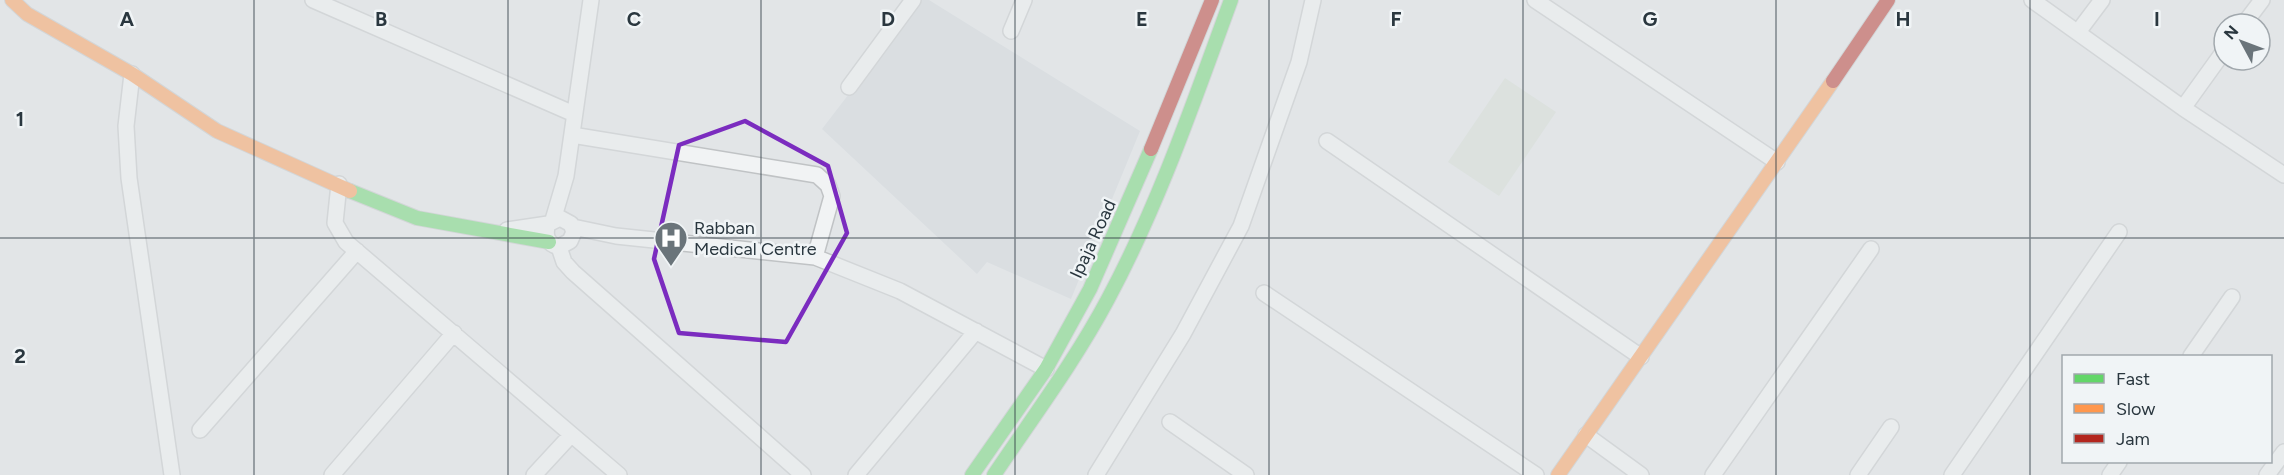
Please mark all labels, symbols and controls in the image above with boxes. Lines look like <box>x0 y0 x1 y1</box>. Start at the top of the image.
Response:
text: A <box>120 7 135 31</box>
text: B <box>375 7 387 31</box>
text: C <box>627 7 641 31</box>
text: D <box>881 7 895 31</box>
text: E <box>1136 7 1148 31</box>
text: F <box>1390 7 1402 31</box>
text: G <box>1643 7 1658 31</box>
text: H <box>1896 7 1911 31</box>
text: I <box>2154 7 2160 31</box>
north arrow <box>2212 12 2272 72</box>
text: N <box>2220 22 2242 43</box>
text: 1 <box>16 107 24 131</box>
street label: Ipaja Road <box>1065 196 1121 282</box>
place label: Rabban Medical Centre <box>694 217 817 260</box>
hospital icon: Rabban Medical Centre <box>653 220 689 267</box>
text: 2 <box>14 344 26 368</box>
legend <box>2062 355 2272 463</box>
text: Fast <box>2116 368 2150 390</box>
text: Slow <box>2116 398 2155 420</box>
text: Jam <box>2116 428 2150 450</box>

